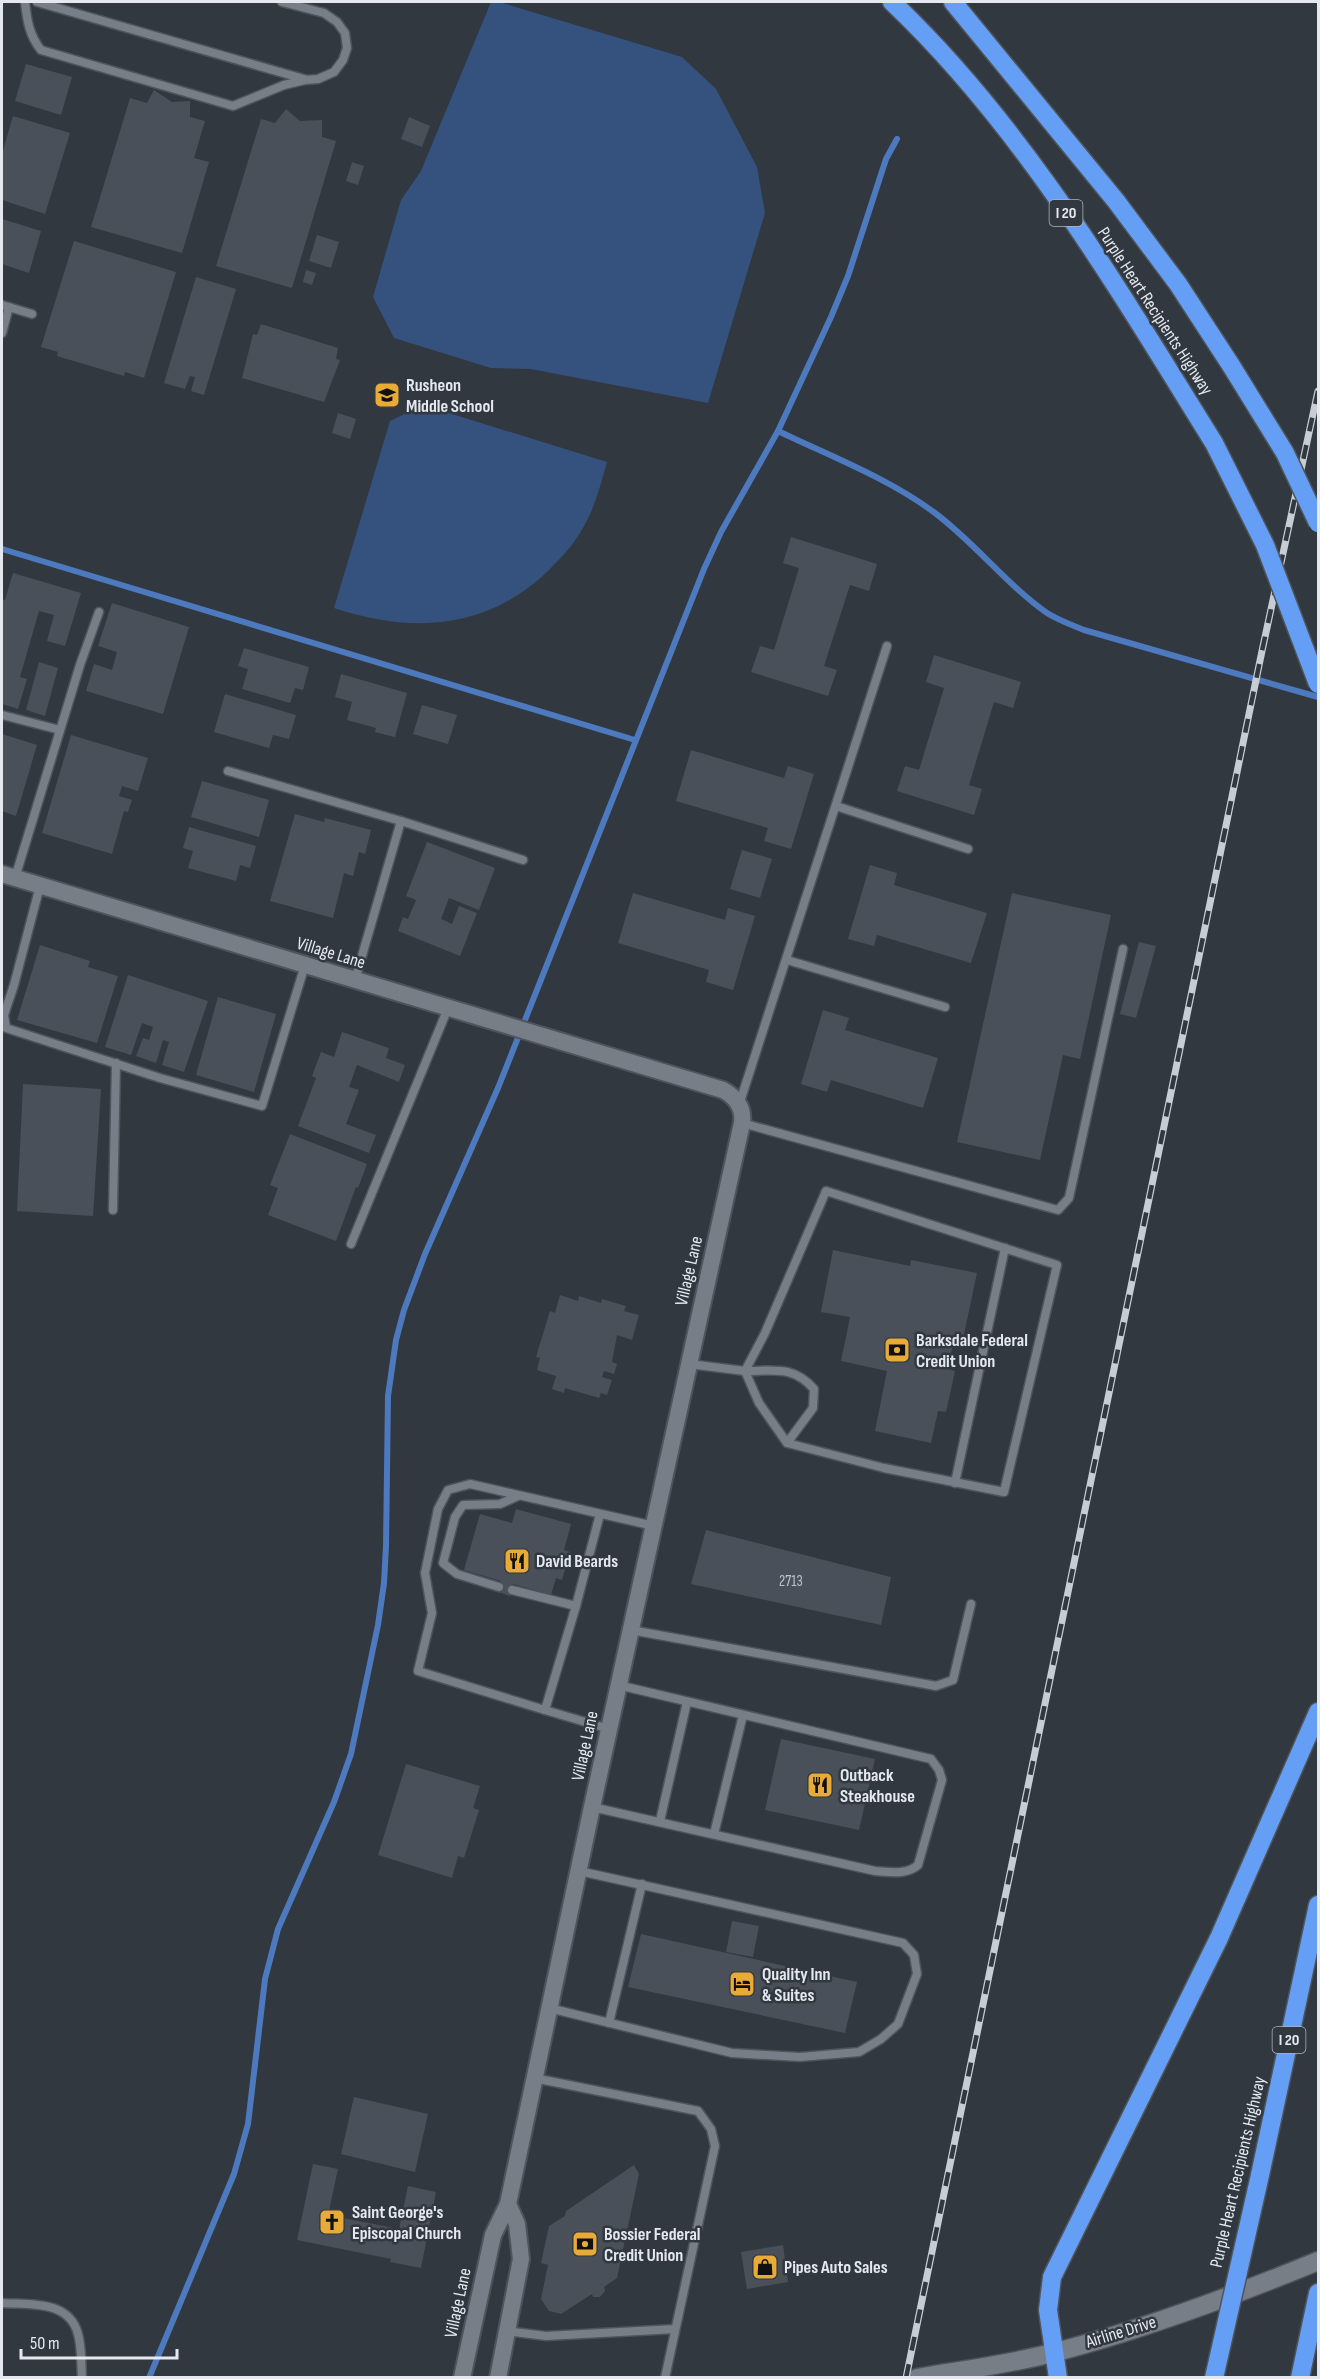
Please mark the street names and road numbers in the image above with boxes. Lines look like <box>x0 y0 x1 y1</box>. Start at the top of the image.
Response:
road number: I 20 <box>1050 200 1082 226</box>
street label: Purple Heart Recipients Highway <box>1093 223 1217 399</box>
street label: Village Lane <box>294 933 368 973</box>
street label: Village Lane <box>671 1234 707 1308</box>
street label: Village Lane <box>567 1709 603 1783</box>
road number: I 20 <box>1272 2027 1306 2053</box>
street label: Purple Heart Recipients Highway <box>1206 2074 1270 2270</box>
street label: Village Lane <box>440 2266 476 2340</box>
street label: Airline Drive <box>1082 2311 1159 2353</box>

